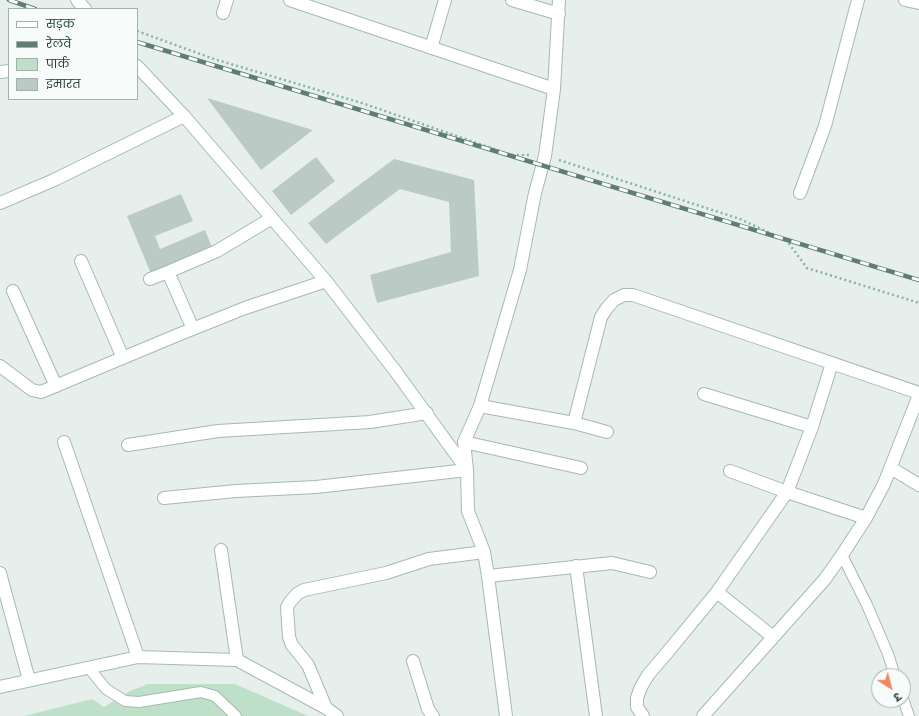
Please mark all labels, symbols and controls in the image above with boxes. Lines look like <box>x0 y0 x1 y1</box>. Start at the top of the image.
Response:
legend <box>8 8 138 100</box>
text: सड़क <box>46 15 75 32</box>
text: रेलवे <box>46 35 71 52</box>
text: पार्क <box>46 55 69 72</box>
text: इमारत <box>46 75 81 92</box>
north arrow <box>871 668 911 708</box>
text: उ <box>890 689 905 705</box>

